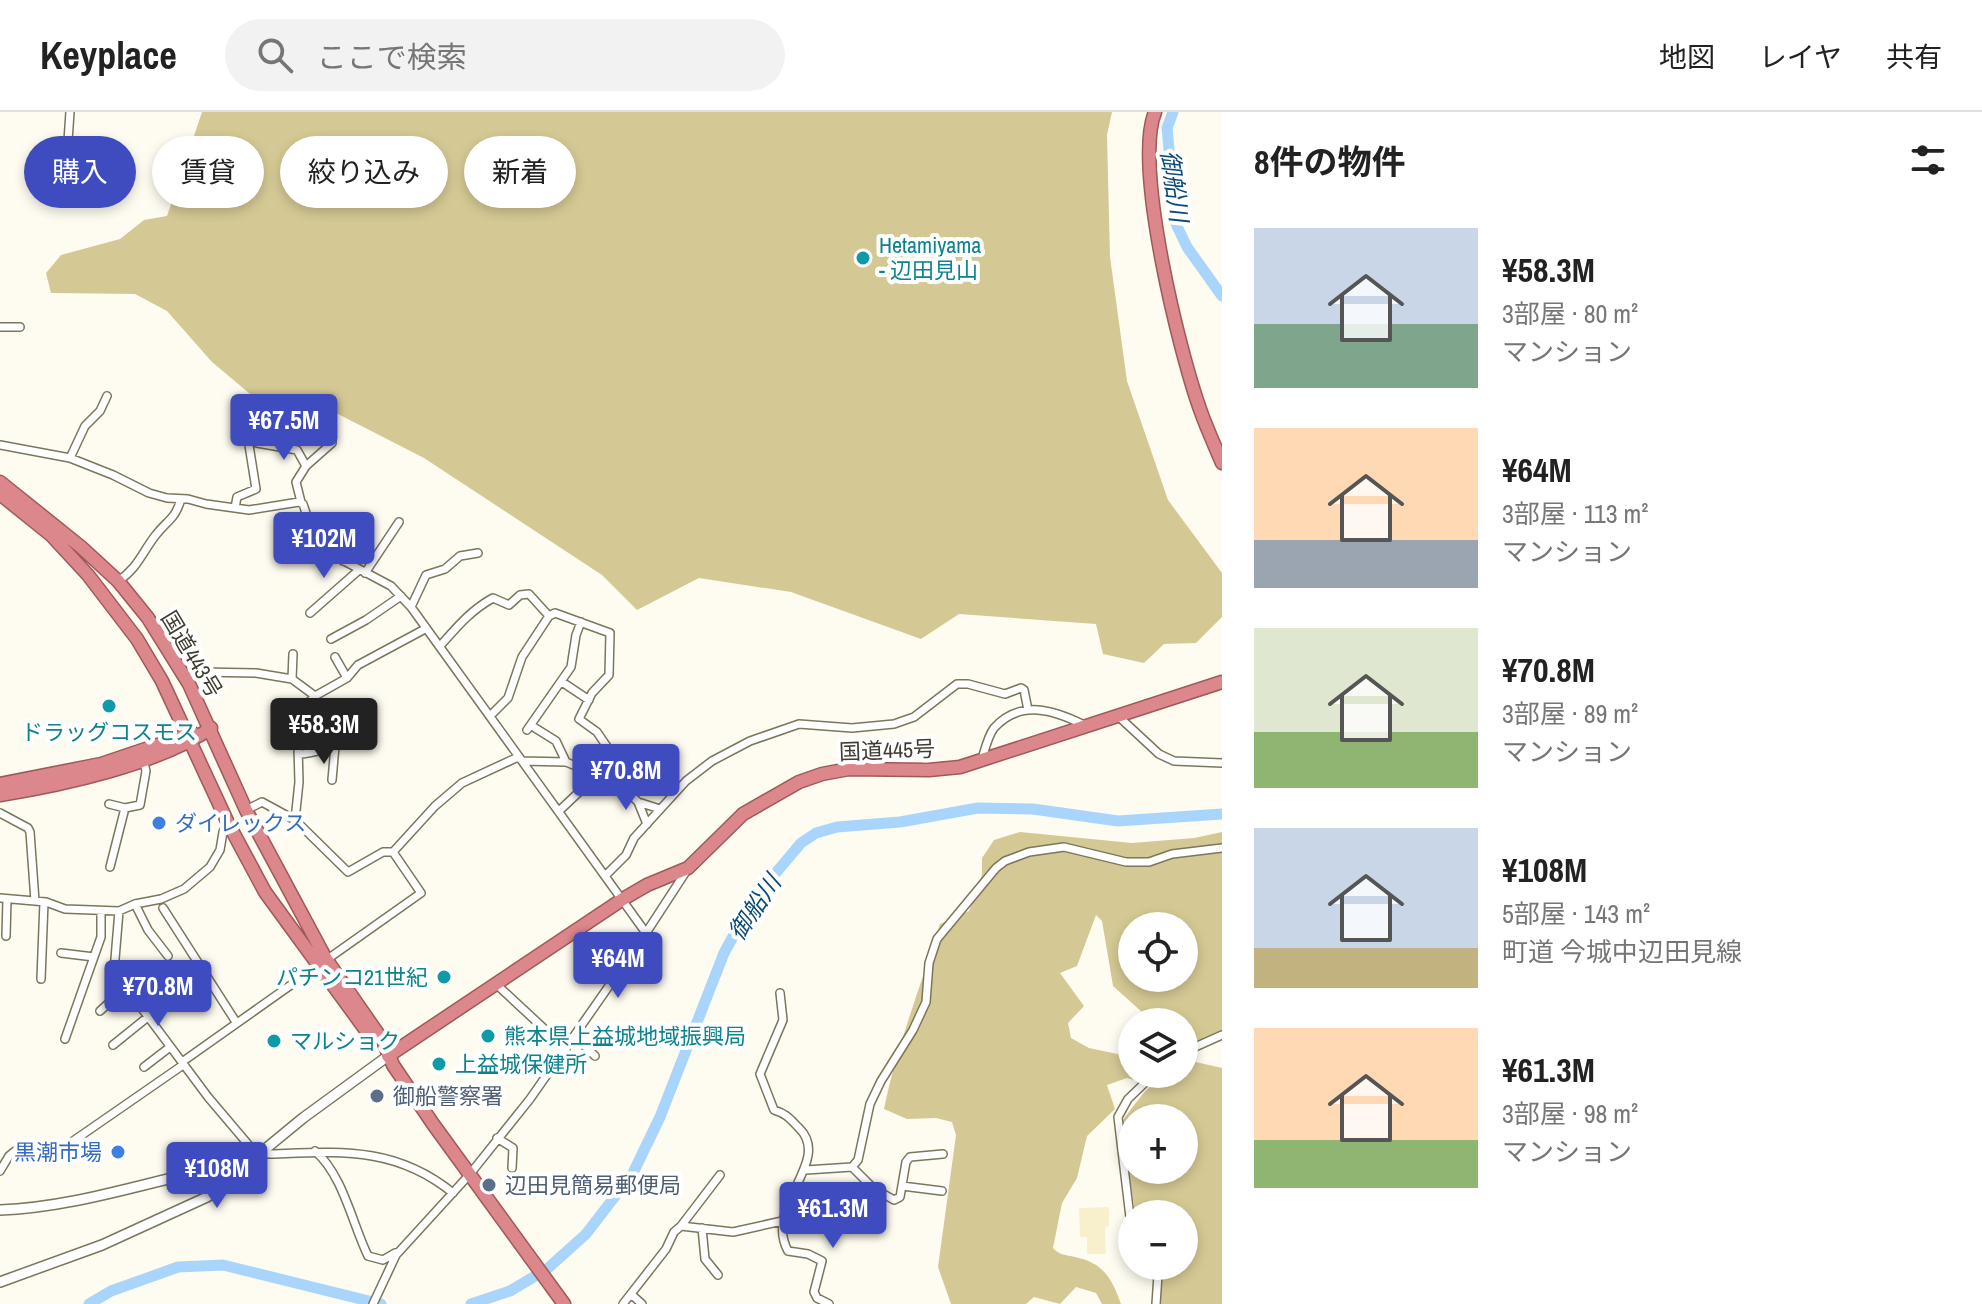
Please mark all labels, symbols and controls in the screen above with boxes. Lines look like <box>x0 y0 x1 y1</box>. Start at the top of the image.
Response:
search box <box>225 19 785 91</box>
text: Keyplace <box>40 30 177 81</box>
icon: search <box>253 33 297 77</box>
text: ここで検索 <box>317 37 467 77</box>
text: 地図 <box>1659 38 1715 76</box>
text: レイヤ <box>1759 38 1842 76</box>
text: 共有 <box>1886 38 1942 76</box>
chip: 購入 <box>24 136 136 208</box>
chip: 賃貸 <box>152 136 264 208</box>
chip: 絞り込み <box>280 136 448 208</box>
chip: 新着 <box>464 136 576 208</box>
icon: filters <box>1906 138 1950 182</box>
text: 8件の物件 <box>1254 139 1406 185</box>
water label: 御船川 <box>1154 148 1196 227</box>
place label: Hetamiyama - 辺田見山 <box>879 230 981 285</box>
text: ¥58.3M <box>1502 247 1595 293</box>
marker: Hetamiyama - 辺田見山 <box>854 249 872 267</box>
icon: home <box>1318 260 1414 356</box>
text: 3部屋 · 80 m² <box>1502 296 1638 331</box>
text: マンション <box>1502 334 1632 369</box>
pin: ¥67.5M <box>219 394 349 462</box>
text: ¥67.5M <box>248 402 320 437</box>
text: ¥64M <box>1502 447 1572 493</box>
icon: home <box>1318 460 1414 556</box>
text: 3部屋 · 113 m² <box>1502 496 1648 531</box>
pin: ¥102M <box>268 512 380 580</box>
text: ¥102M <box>291 520 357 555</box>
text: マンション <box>1502 534 1632 569</box>
street label: 国道443号 <box>154 605 230 703</box>
text: ¥70.8M <box>1502 647 1595 693</box>
icon: home <box>1318 660 1414 756</box>
text: 3部屋 · 89 m² <box>1502 696 1638 731</box>
marker: ドラッグコスモス <box>100 697 118 715</box>
pin: ¥58.3M <box>259 698 389 766</box>
text: ¥58.3M <box>288 706 360 741</box>
place label: ドラッグコスモス <box>21 717 197 747</box>
street label: 国道445号 <box>838 733 936 767</box>
text: マンション <box>1502 734 1632 769</box>
pin: ¥70.8M <box>561 744 691 812</box>
text: ¥70.8M <box>590 752 662 787</box>
place label: ダイレックス <box>175 808 306 838</box>
marker: ダイレックス <box>150 814 168 832</box>
text: ¥108M <box>1502 847 1587 893</box>
icon: home <box>1318 860 1414 956</box>
water label: 御船川 <box>721 866 789 946</box>
text: 5部屋 · 143 m² <box>1502 896 1650 931</box>
map controls <box>1118 912 1198 1280</box>
button: locate <box>1118 912 1198 992</box>
pin: ¥64M <box>571 932 665 1000</box>
text: 町道 今城中辺田見線 <box>1502 934 1742 969</box>
text: ¥64M <box>591 940 645 975</box>
pin: ¥70.8M <box>93 960 223 1028</box>
place label: パチンコ21世紀 <box>276 962 428 992</box>
text: ¥70.8M <box>122 968 194 1003</box>
marker: パチンコ21世紀 <box>435 968 453 986</box>
button: layers <box>1118 1008 1198 1088</box>
place label: 熊本県上益城地域振興局 <box>504 1021 746 1051</box>
place label: マルショク <box>290 1026 400 1056</box>
marker: 熊本県上益城地域振興局 <box>479 1027 497 1045</box>
marker: マルショク <box>265 1032 283 1050</box>
text: ¥61.3M <box>1502 1047 1595 1093</box>
place label: 上益城保健所 <box>455 1049 587 1079</box>
marker: 上益城保健所 <box>430 1055 448 1073</box>
icon: home <box>1318 1060 1414 1156</box>
place label: 御船警察署 <box>393 1081 503 1111</box>
marker: 御船警察署 <box>368 1087 386 1105</box>
text: 3部屋 · 98 m² <box>1502 1096 1638 1131</box>
button: + <box>1118 1104 1198 1184</box>
text: マンション <box>1502 1134 1632 1169</box>
place label: 黒潮市場 <box>14 1137 102 1167</box>
pin: ¥108M <box>161 1142 273 1210</box>
marker: 黒潮市場 <box>109 1143 127 1161</box>
text: ¥108M <box>184 1150 250 1185</box>
place label: 辺田見簡易郵便局 <box>505 1170 681 1200</box>
marker: 辺田見簡易郵便局 <box>480 1176 498 1194</box>
pin: ¥61.3M <box>768 1182 898 1250</box>
text: ¥61.3M <box>797 1190 869 1225</box>
button: − <box>1118 1200 1198 1280</box>

